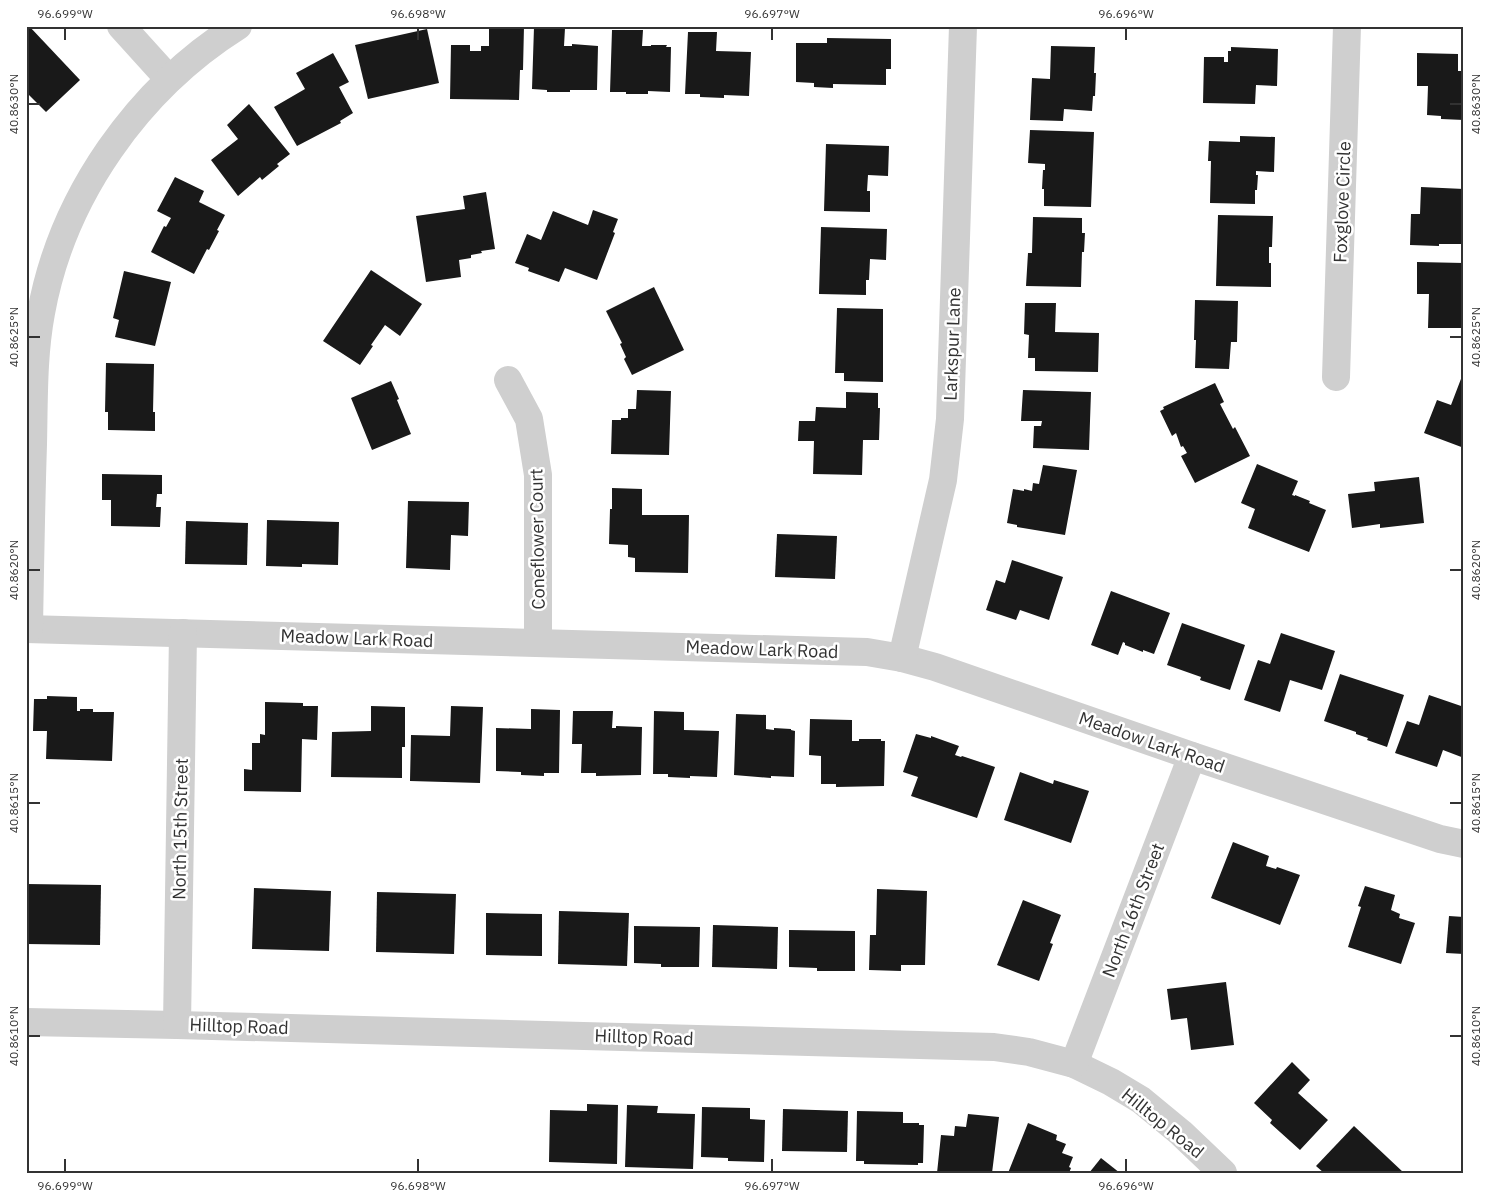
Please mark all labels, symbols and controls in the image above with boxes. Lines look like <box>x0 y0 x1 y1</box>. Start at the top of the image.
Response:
text: 96.699°W <box>37 6 93 21</box>
text: 96.698°W <box>390 6 446 21</box>
text: 96.697°W <box>744 6 800 21</box>
text: 96.696°W <box>1098 6 1154 21</box>
text: 40.8630°N <box>6 74 21 134</box>
text: 40.8630°N <box>1468 74 1483 134</box>
street label: Foxglove Circle <box>1328 141 1356 263</box>
street label: Larkspur Lane <box>939 287 965 401</box>
text: 40.8625°N <box>6 307 21 367</box>
text: 40.8625°N <box>1468 307 1483 367</box>
street label: Coneflower Court <box>524 468 550 610</box>
text: 40.8620°N <box>6 540 21 600</box>
text: 40.8620°N <box>1468 540 1483 600</box>
street label: Meadow Lark Road <box>280 624 434 652</box>
street label: Meadow Lark Road <box>685 635 839 663</box>
street label: Meadow Lark Road <box>1076 706 1228 778</box>
street label: North 15th Street <box>167 758 193 900</box>
text: 40.8615°N <box>6 773 21 833</box>
text: 40.8615°N <box>1468 773 1483 833</box>
street label: North 16th Street <box>1097 840 1169 980</box>
text: 40.8610°N <box>6 1006 21 1066</box>
text: 40.8610°N <box>1468 1006 1483 1066</box>
street label: Hilltop Road <box>189 1013 289 1039</box>
street label: Hilltop Road <box>594 1024 694 1050</box>
street label: Hilltop Road <box>1117 1083 1209 1163</box>
text: 96.699°W <box>37 1178 93 1193</box>
text: 96.698°W <box>390 1178 446 1193</box>
text: 96.697°W <box>744 1178 800 1193</box>
text: 96.696°W <box>1098 1178 1154 1193</box>

